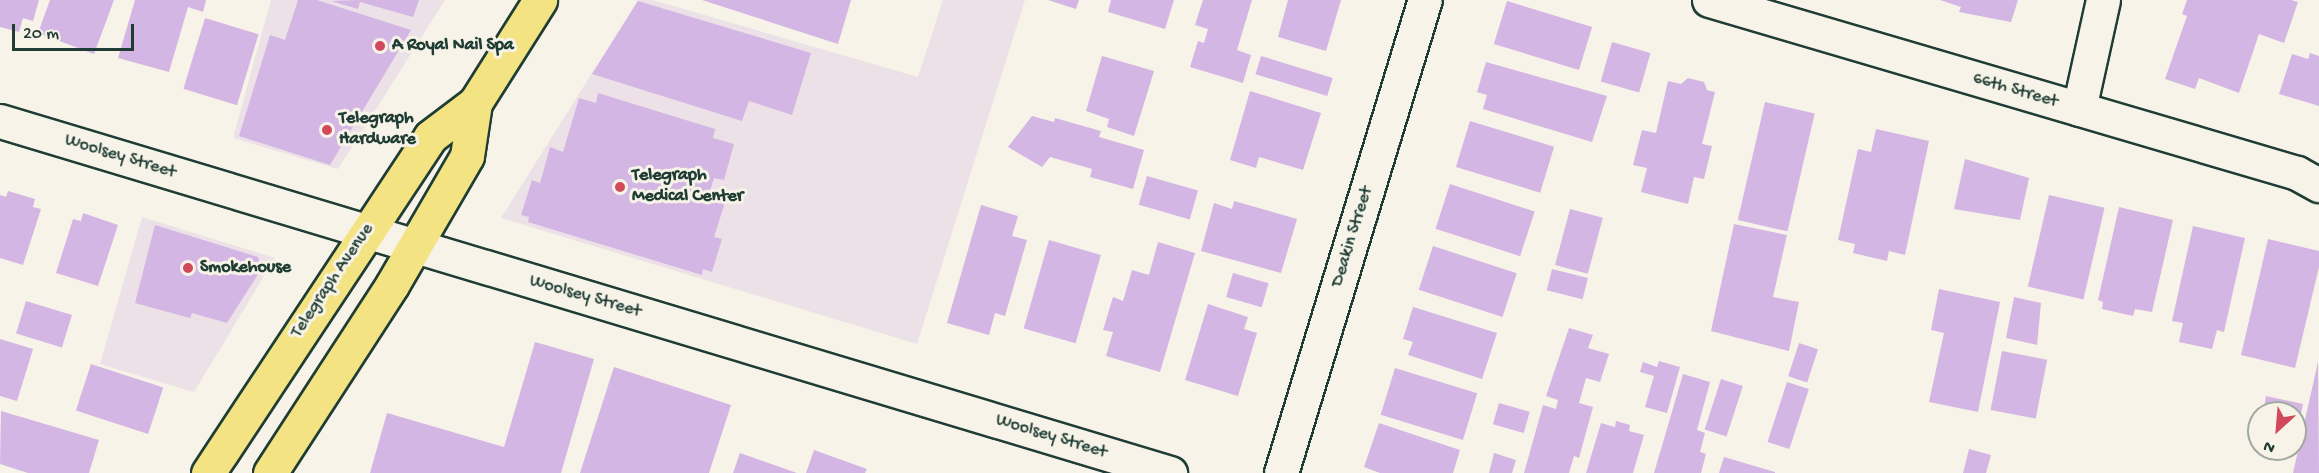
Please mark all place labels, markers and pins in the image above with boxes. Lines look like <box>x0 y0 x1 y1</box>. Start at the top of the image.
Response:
place label: A Royal Nail Spa <box>392 35 514 57</box>
marker: A Royal Nail Spa <box>373 39 387 53</box>
place label: Telegraph Hardware <box>339 109 416 152</box>
marker: Telegraph Hardware <box>320 123 334 137</box>
place label: Telegraph Medical Center <box>632 166 743 208</box>
marker: Telegraph Medical Center <box>613 180 627 194</box>
place label: Smokehouse <box>200 257 291 279</box>
marker: Smokehouse <box>181 261 195 275</box>

